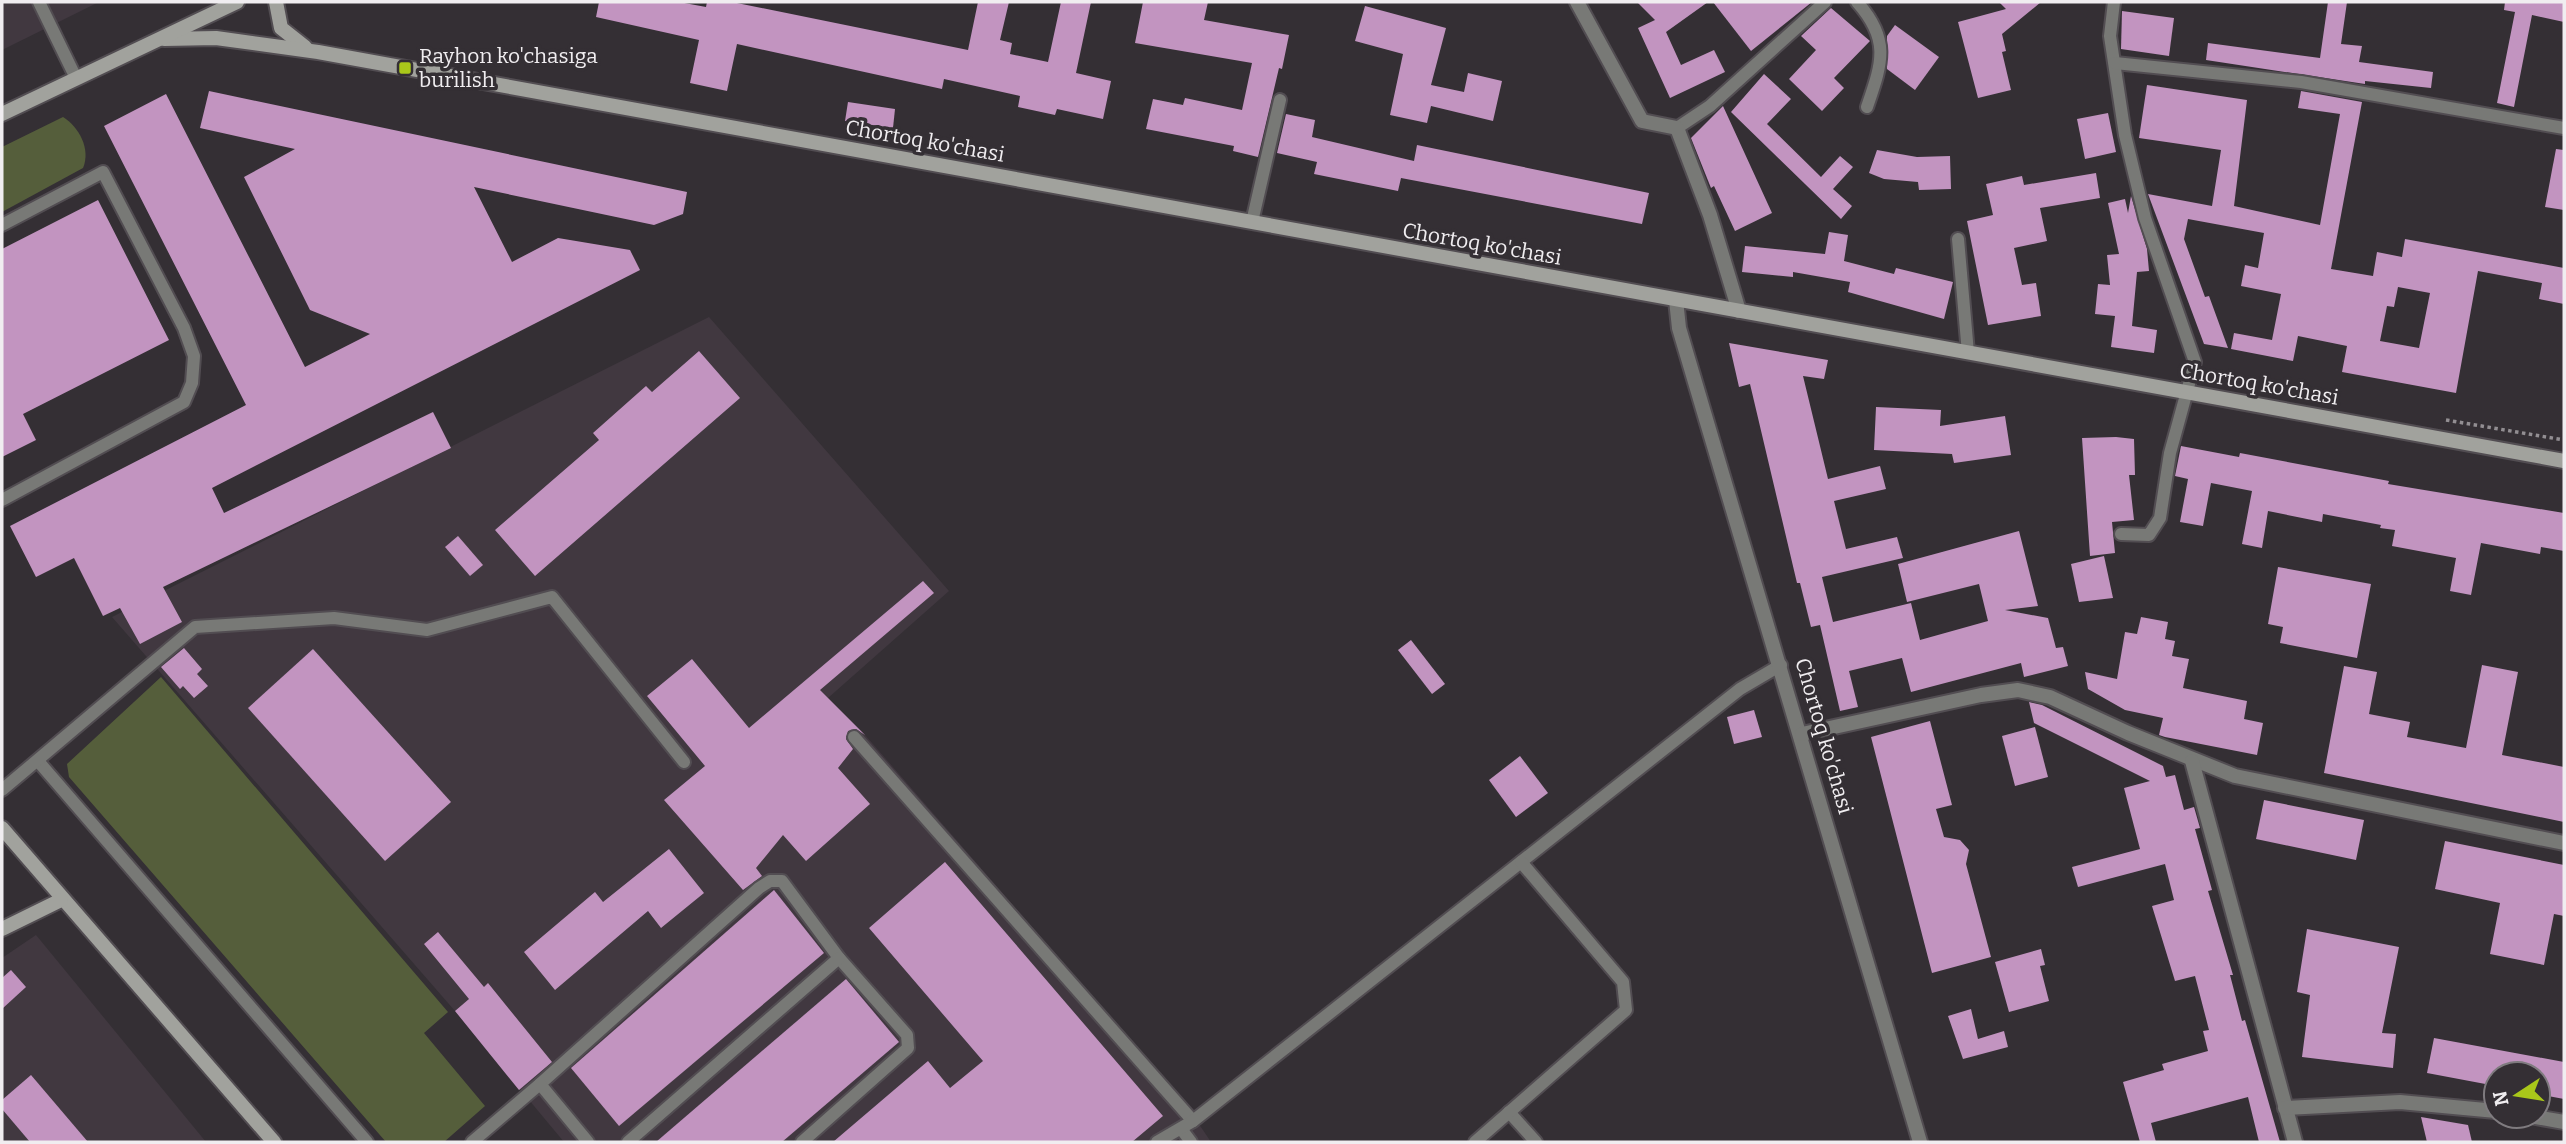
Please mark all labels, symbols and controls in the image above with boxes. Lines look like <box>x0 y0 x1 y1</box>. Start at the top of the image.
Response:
place label: Rayhon ko'chasiga burilish <box>419 43 598 93</box>
marker: Rayhon ko'chasiga burilish <box>397 60 413 76</box>
street label: Chortoq ko'chasi <box>843 114 1007 168</box>
street label: Chortoq ko'chasi <box>1400 217 1564 271</box>
street label: Chortoq ko'chasi <box>2177 357 2341 411</box>
street label: Chortoq ko'chasi <box>1789 655 1859 817</box>
north arrow <box>2482 1060 2552 1130</box>
text: N <box>2488 1089 2514 1108</box>

